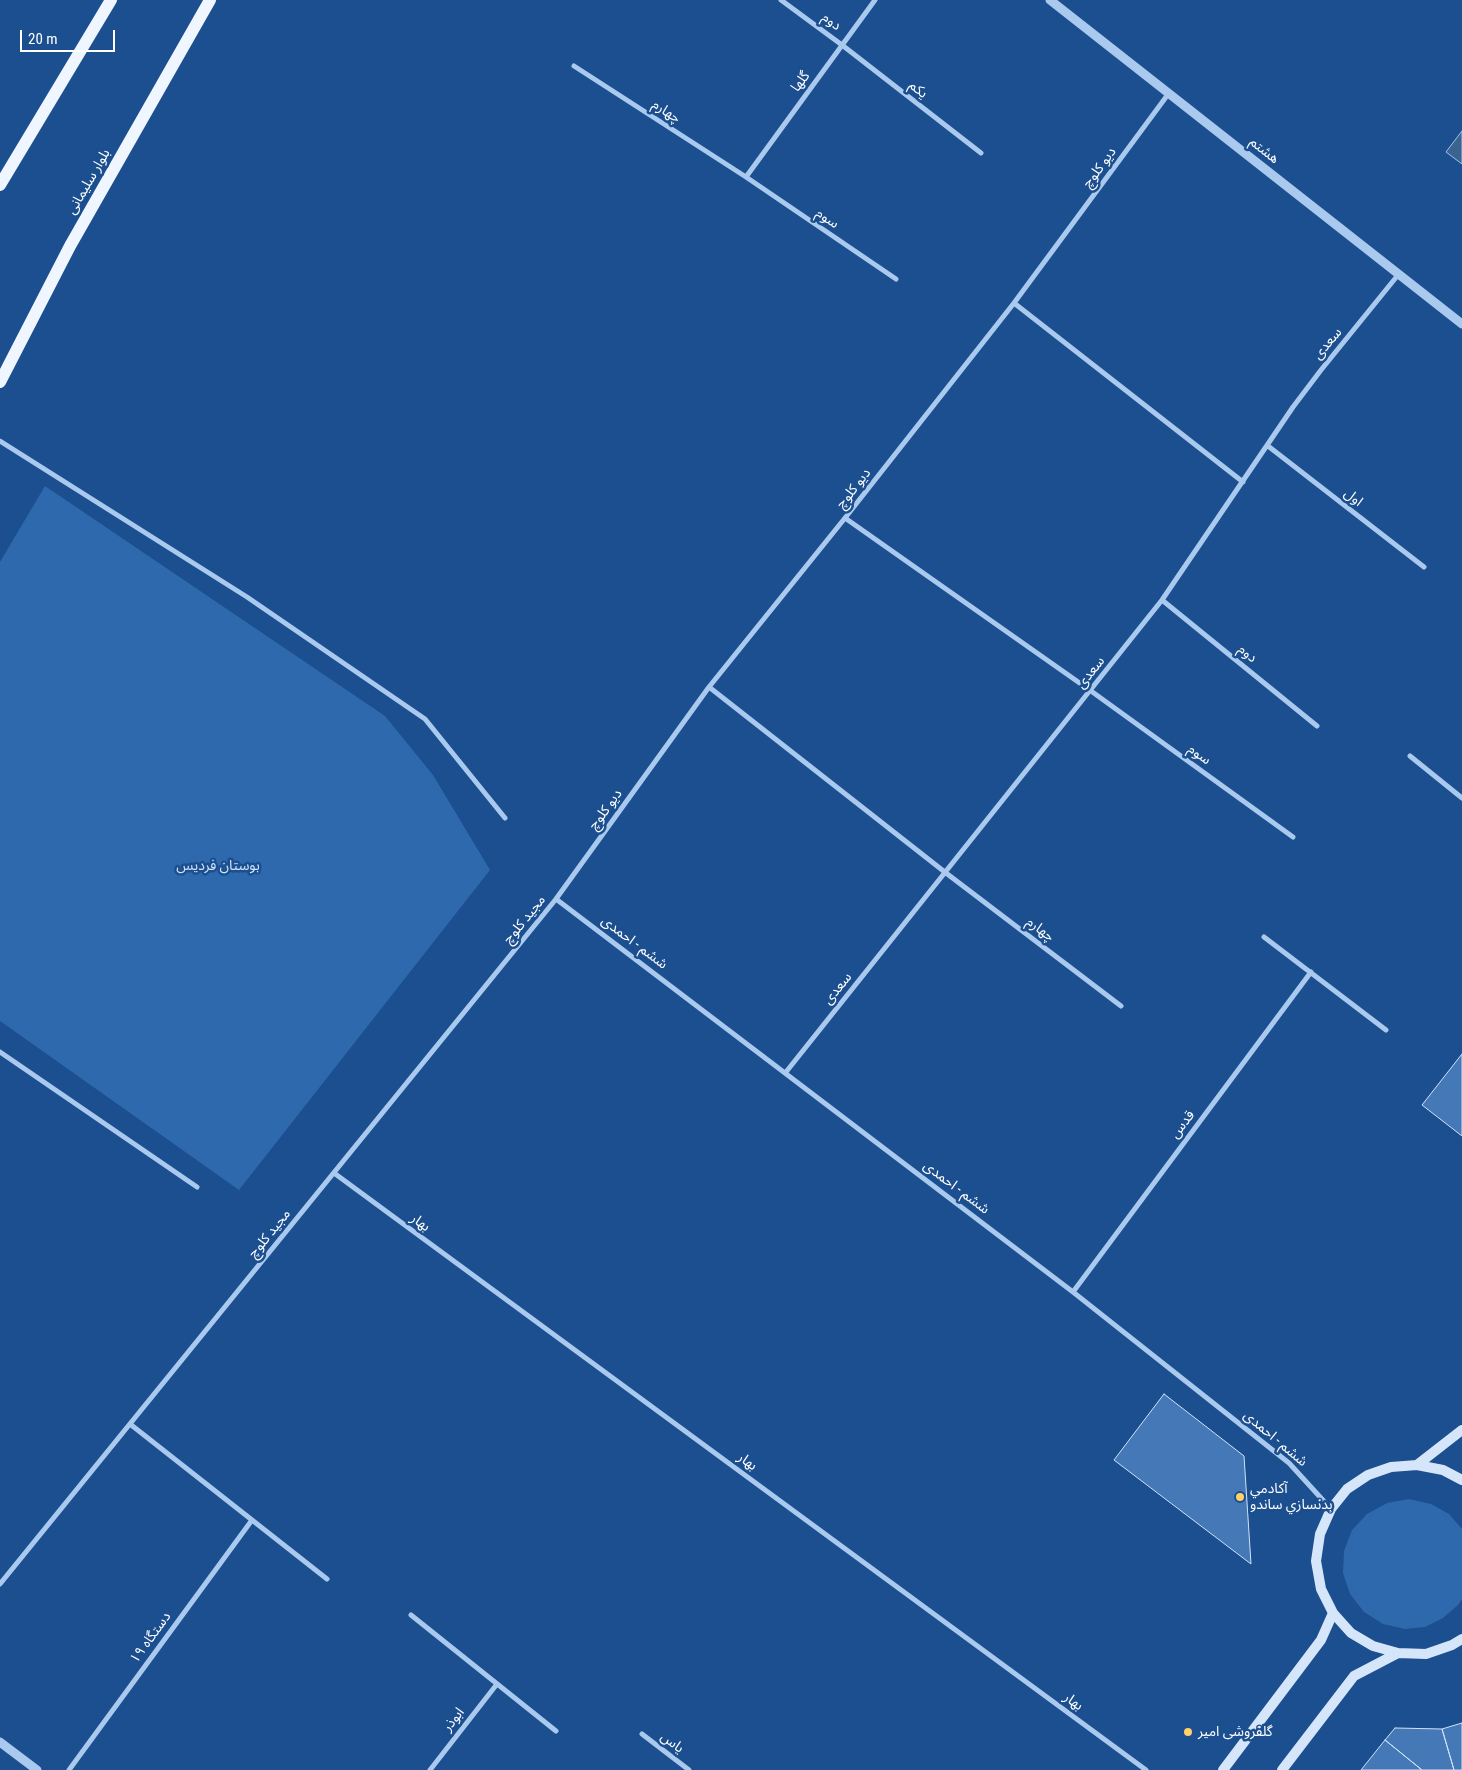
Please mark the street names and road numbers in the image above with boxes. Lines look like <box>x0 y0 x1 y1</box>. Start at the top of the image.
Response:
street label: دوم <box>818 9 844 35</box>
street label: گلها <box>788 69 814 95</box>
street label: یکم <box>905 77 931 103</box>
street label: چهارم <box>649 97 683 127</box>
street label: هشتم <box>1246 134 1282 168</box>
street label: دیو کلوچ <box>1080 144 1120 192</box>
street label: بلوار سلیمانی <box>64 146 114 218</box>
street label: سوم <box>812 205 842 233</box>
street label: سعدی <box>1310 325 1346 363</box>
street label: دیو کلوچ <box>833 466 875 512</box>
street label: اول <box>1340 485 1366 511</box>
street label: دوم <box>1234 641 1260 667</box>
street label: سعدی <box>1073 654 1109 692</box>
street label: سوم <box>1184 741 1214 769</box>
street label: دیو کلوچ <box>586 786 626 834</box>
street label: مجید کلوچ <box>500 892 550 948</box>
street label: ششم - احمدی <box>598 913 670 973</box>
street label: چهارم <box>1023 914 1057 946</box>
street label: سعدی <box>820 970 856 1008</box>
street label: قدس <box>1167 1108 1199 1142</box>
street label: ششم - احمدی <box>920 1158 992 1218</box>
street label: مجید کلوچ <box>245 1206 295 1262</box>
street label: بهار <box>407 1210 433 1236</box>
street label: ششم - احمدی <box>1240 1407 1310 1471</box>
street label: بهار <box>734 1449 760 1475</box>
street label: ۱۹ دستگاه <box>127 1609 175 1667</box>
street label: بهار <box>1060 1689 1086 1715</box>
street label: ابوذر <box>440 1705 468 1735</box>
street label: یاس <box>657 1729 687 1757</box>

